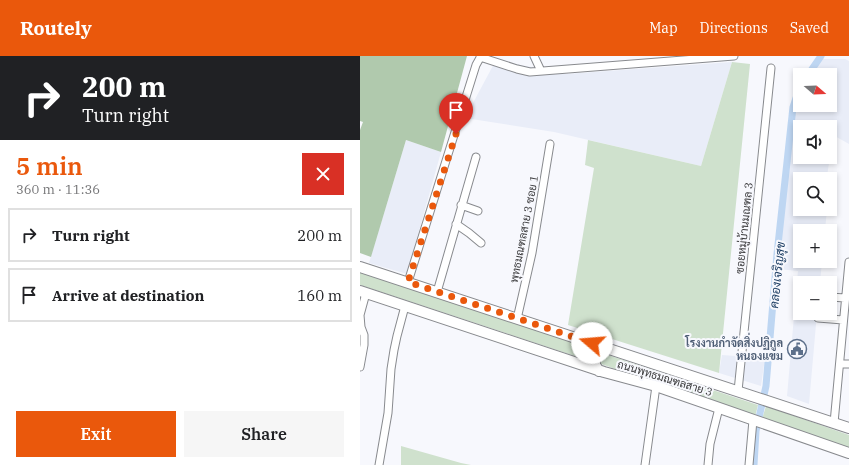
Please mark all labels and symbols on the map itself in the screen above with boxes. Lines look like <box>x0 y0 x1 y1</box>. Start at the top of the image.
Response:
north arrow <box>793 68 837 112</box>
pin <box>439 93 473 134</box>
street label: พุทธมณฑลสาย 3 ซอย 1 <box>507 174 543 284</box>
street label: ซอยหมู่บ้านมณฑล 3 <box>732 182 757 275</box>
water label: คลองเจริญสุข <box>766 241 790 309</box>
position arrow <box>571 322 613 364</box>
place label: โรงงานกำจัดสิ่งปฏิกูล หนองแขม <box>684 332 783 363</box>
public building icon: โรงงานกำจัดสิ่งปฏิกูล หนองแขม <box>786 338 808 360</box>
street label: ถนนพุทธมณฑลสาย 3 <box>615 357 714 401</box>

